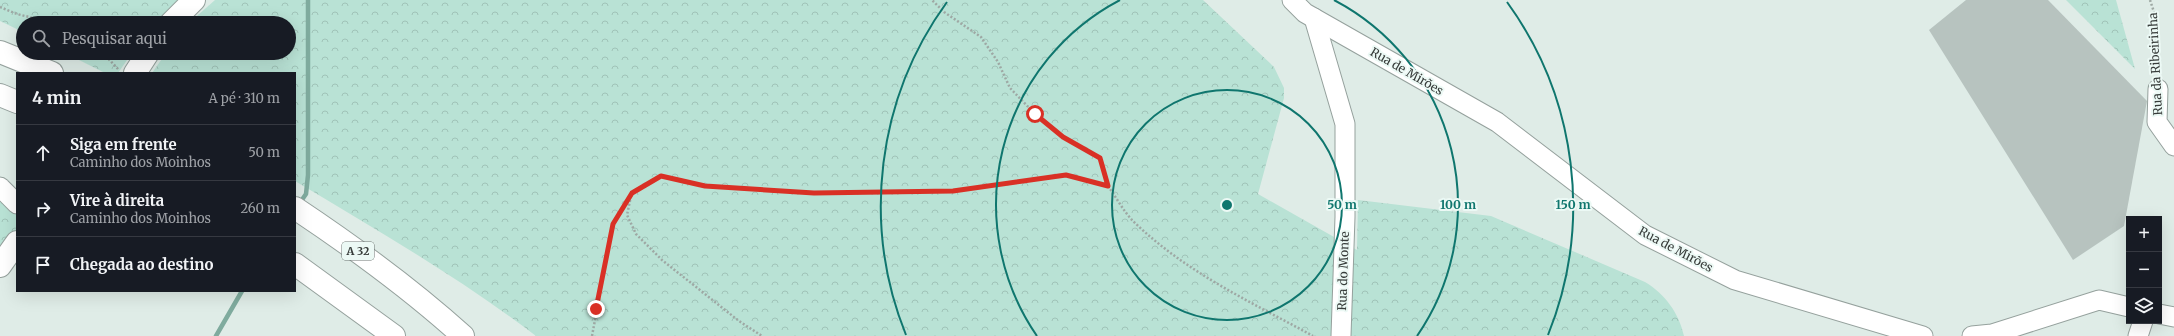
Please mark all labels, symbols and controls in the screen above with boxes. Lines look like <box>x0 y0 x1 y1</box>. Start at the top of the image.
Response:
street label: Rua da Ribeirinha <box>2145 12 2165 116</box>
search box <box>16 16 296 60</box>
icon: search <box>30 27 52 49</box>
text: Pesquisar aqui <box>62 29 167 48</box>
street label: Rua de Mirões <box>1368 44 1446 98</box>
text: 4 min <box>32 87 81 109</box>
text: A pé · 310 m <box>208 90 280 107</box>
route start <box>1026 105 1044 123</box>
text: Siga em frente <box>70 135 177 154</box>
icon: ahead <box>32 142 54 164</box>
text: 50 m <box>248 144 280 161</box>
text: Caminho dos Moinhos <box>70 154 211 171</box>
text: Vire à direita <box>70 191 164 210</box>
text: 50 m <box>1327 197 1357 212</box>
text: 100 m <box>1440 197 1476 212</box>
text: 150 m <box>1556 197 1591 212</box>
icon: right <box>32 198 54 220</box>
centre of rings <box>1220 198 1234 212</box>
text: 260 m <box>240 200 280 217</box>
text: Caminho dos Moinhos <box>70 210 211 227</box>
map controls <box>2126 216 2162 324</box>
button: + <box>2126 216 2162 252</box>
street label: Rua de Mirões <box>1636 223 1716 275</box>
street label: Rua do Monte <box>1334 231 1352 311</box>
road number: A 32 <box>342 242 374 260</box>
button: − <box>2126 252 2162 288</box>
icon: arrive <box>32 254 54 276</box>
text: Chegada ao destino <box>70 255 213 274</box>
button: layers <box>2126 288 2162 324</box>
route end <box>587 300 605 318</box>

